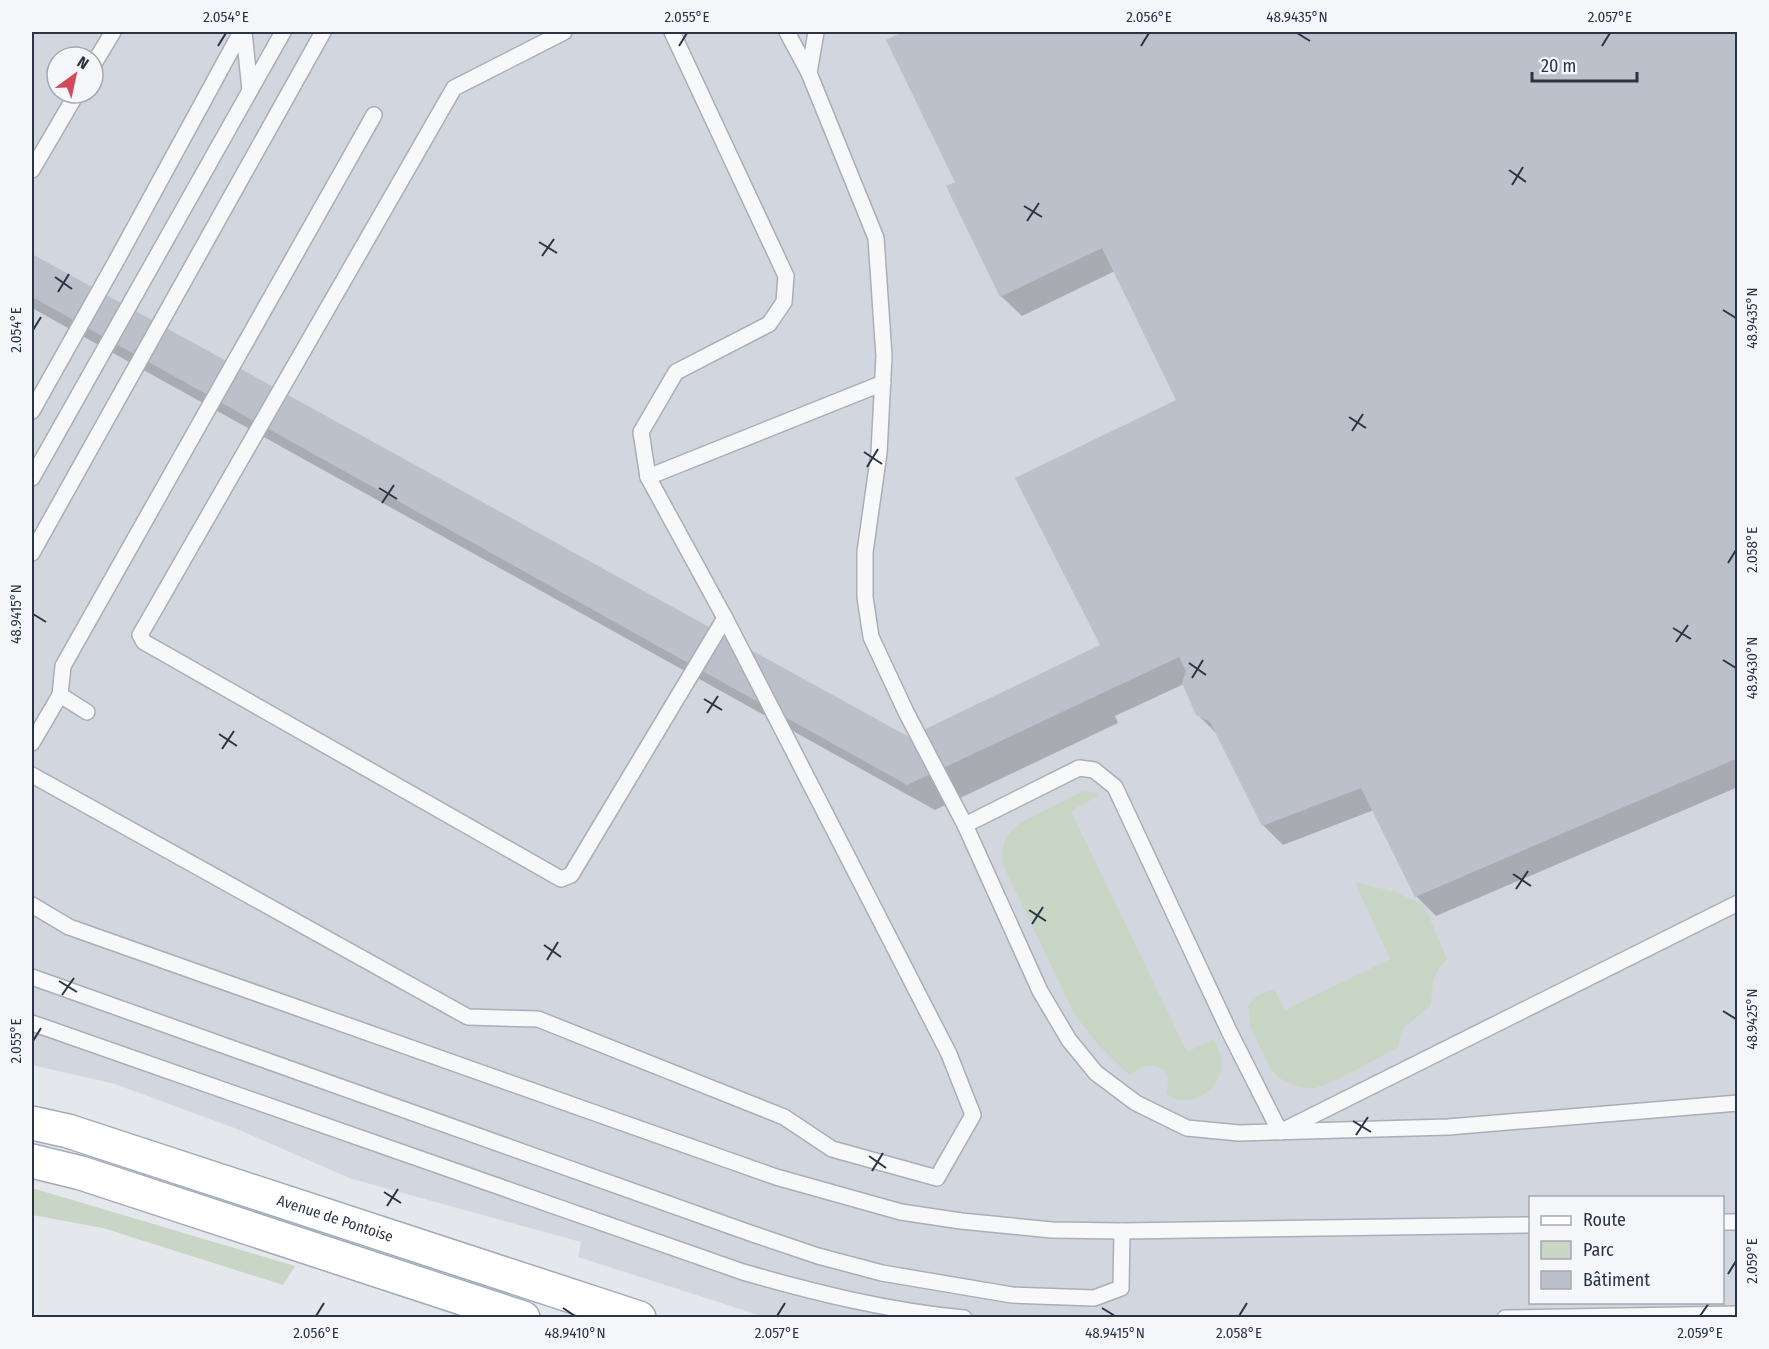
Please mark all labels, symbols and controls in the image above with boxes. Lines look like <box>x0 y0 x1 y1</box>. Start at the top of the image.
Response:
text: 2.054°E <box>203 8 249 26</box>
text: 2.055°E <box>664 8 710 26</box>
text: 2.056°E <box>1126 8 1172 26</box>
text: 48.9435°N <box>1266 8 1328 26</box>
text: 2.057°E <box>1588 8 1632 26</box>
north arrow <box>45 45 105 105</box>
scale bar <box>1532 45 1637 83</box>
text: N <box>74 52 92 73</box>
text: 20 m <box>1541 55 1576 77</box>
text: 48.9435°N <box>1743 287 1761 349</box>
text: 2.054°E <box>7 307 25 353</box>
text: 2.058°E <box>1743 527 1761 573</box>
text: 48.9415°N <box>7 584 25 644</box>
text: 48.9430°N <box>1743 637 1761 699</box>
text: 48.9425°N <box>1743 988 1761 1050</box>
text: 2.055°E <box>7 1018 25 1064</box>
street label: Avenue de Pontoise <box>275 1191 395 1246</box>
legend <box>1529 1196 1724 1304</box>
text: Route <box>1583 1209 1626 1231</box>
text: 2.059°E <box>1743 1238 1761 1284</box>
text: Parc <box>1583 1239 1614 1261</box>
text: Bâtiment <box>1583 1269 1650 1291</box>
text: 2.056°E <box>293 1324 339 1342</box>
text: 48.9410°N <box>545 1324 606 1342</box>
text: 2.057°E <box>755 1324 799 1342</box>
text: 48.9415°N <box>1085 1324 1145 1342</box>
text: 2.058°E <box>1216 1324 1262 1342</box>
text: 2.059°E <box>1677 1324 1723 1342</box>

